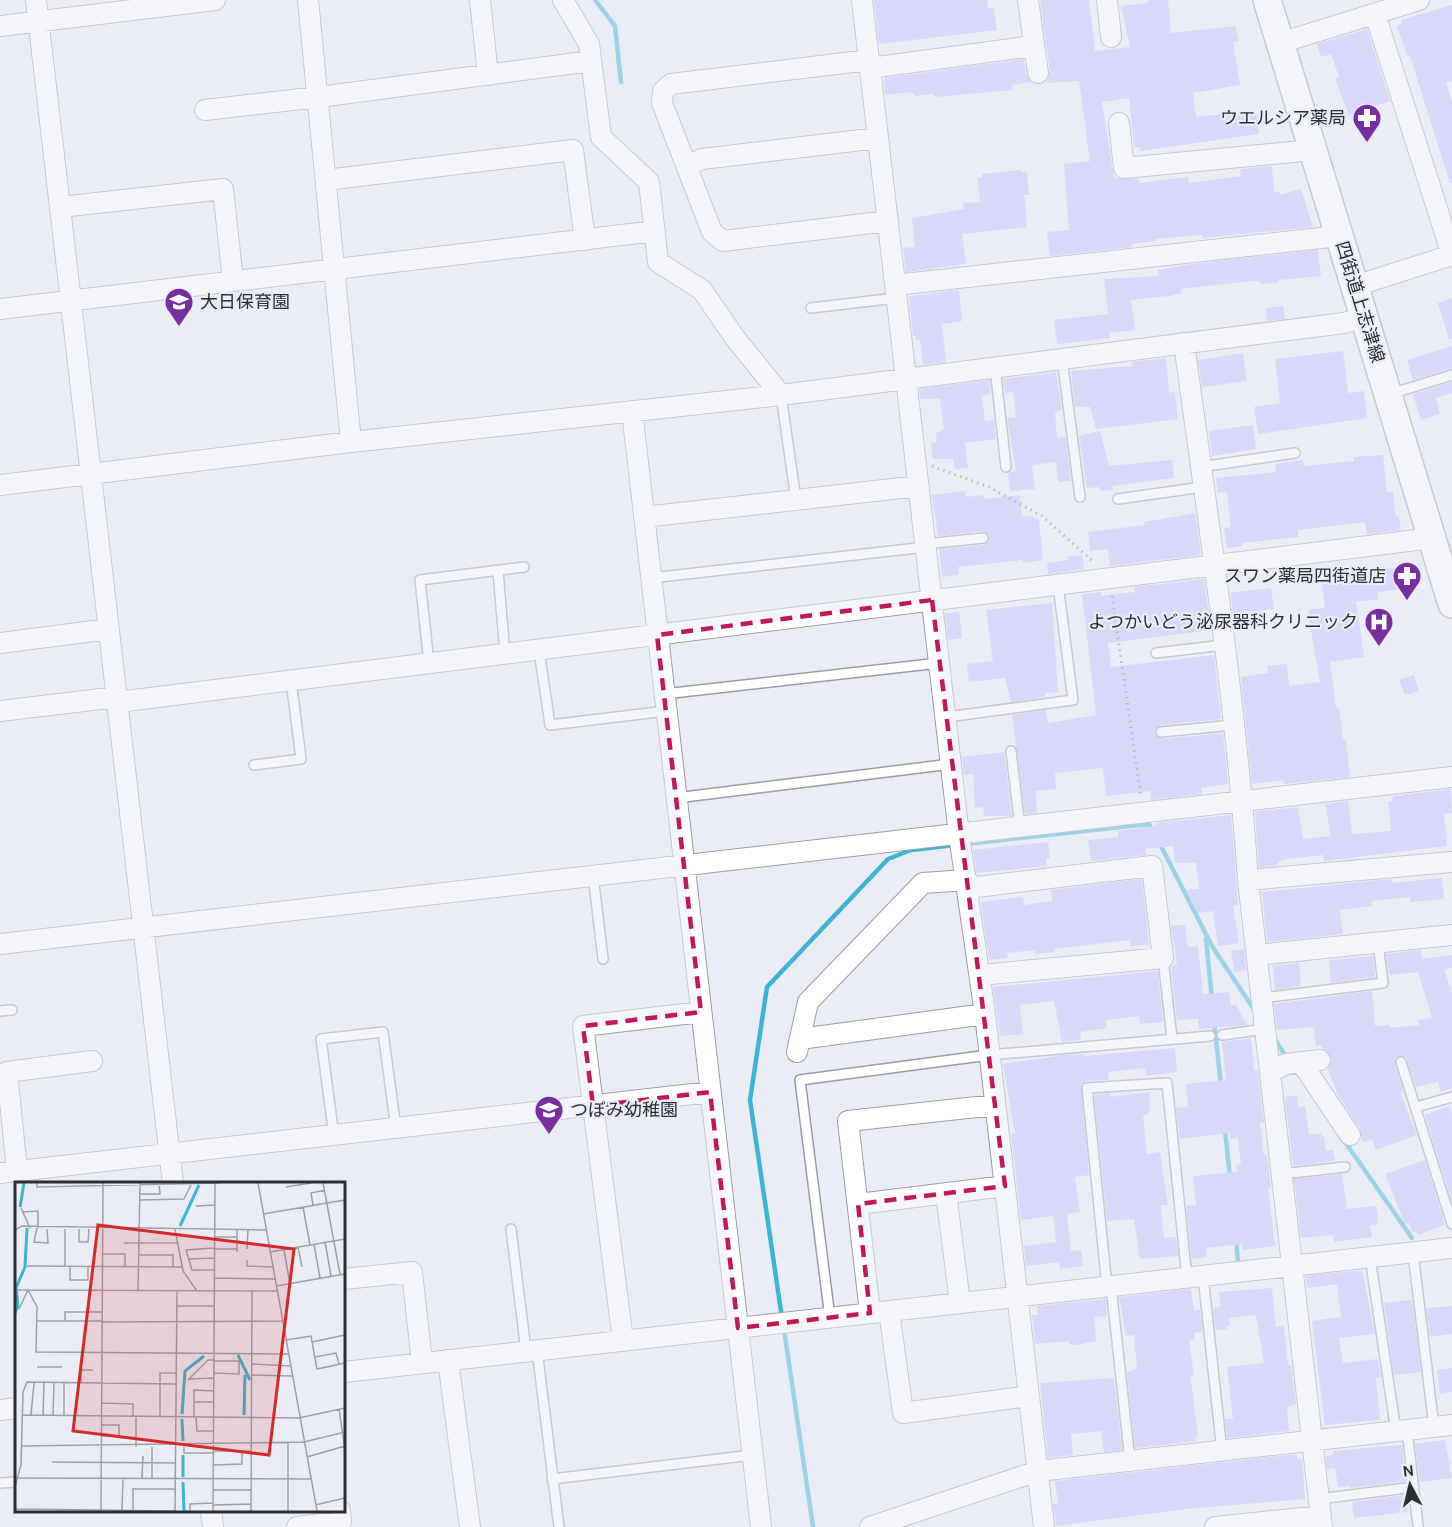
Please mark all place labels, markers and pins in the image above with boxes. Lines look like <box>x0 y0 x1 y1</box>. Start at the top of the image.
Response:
pharmacy icon: ウエルシア薬局 <box>1351 102 1383 144</box>
place label: ウエルシア薬局 <box>1220 107 1346 129</box>
school or university icon: 大日保育園 <box>163 286 195 328</box>
place label: 大日保育園 <box>200 291 290 313</box>
pharmacy icon: スワン薬局四街道店 <box>1391 560 1423 602</box>
place label: スワン薬局四街道店 <box>1224 565 1386 587</box>
hospital icon: よつかいどう泌尿器科クリニック <box>1363 606 1395 648</box>
place label: よつかいどう泌尿器科クリニック <box>1088 611 1358 633</box>
school or university icon: つぼみ幼稚園 <box>533 1094 565 1136</box>
place label: つぼみ幼稚園 <box>570 1099 678 1121</box>

